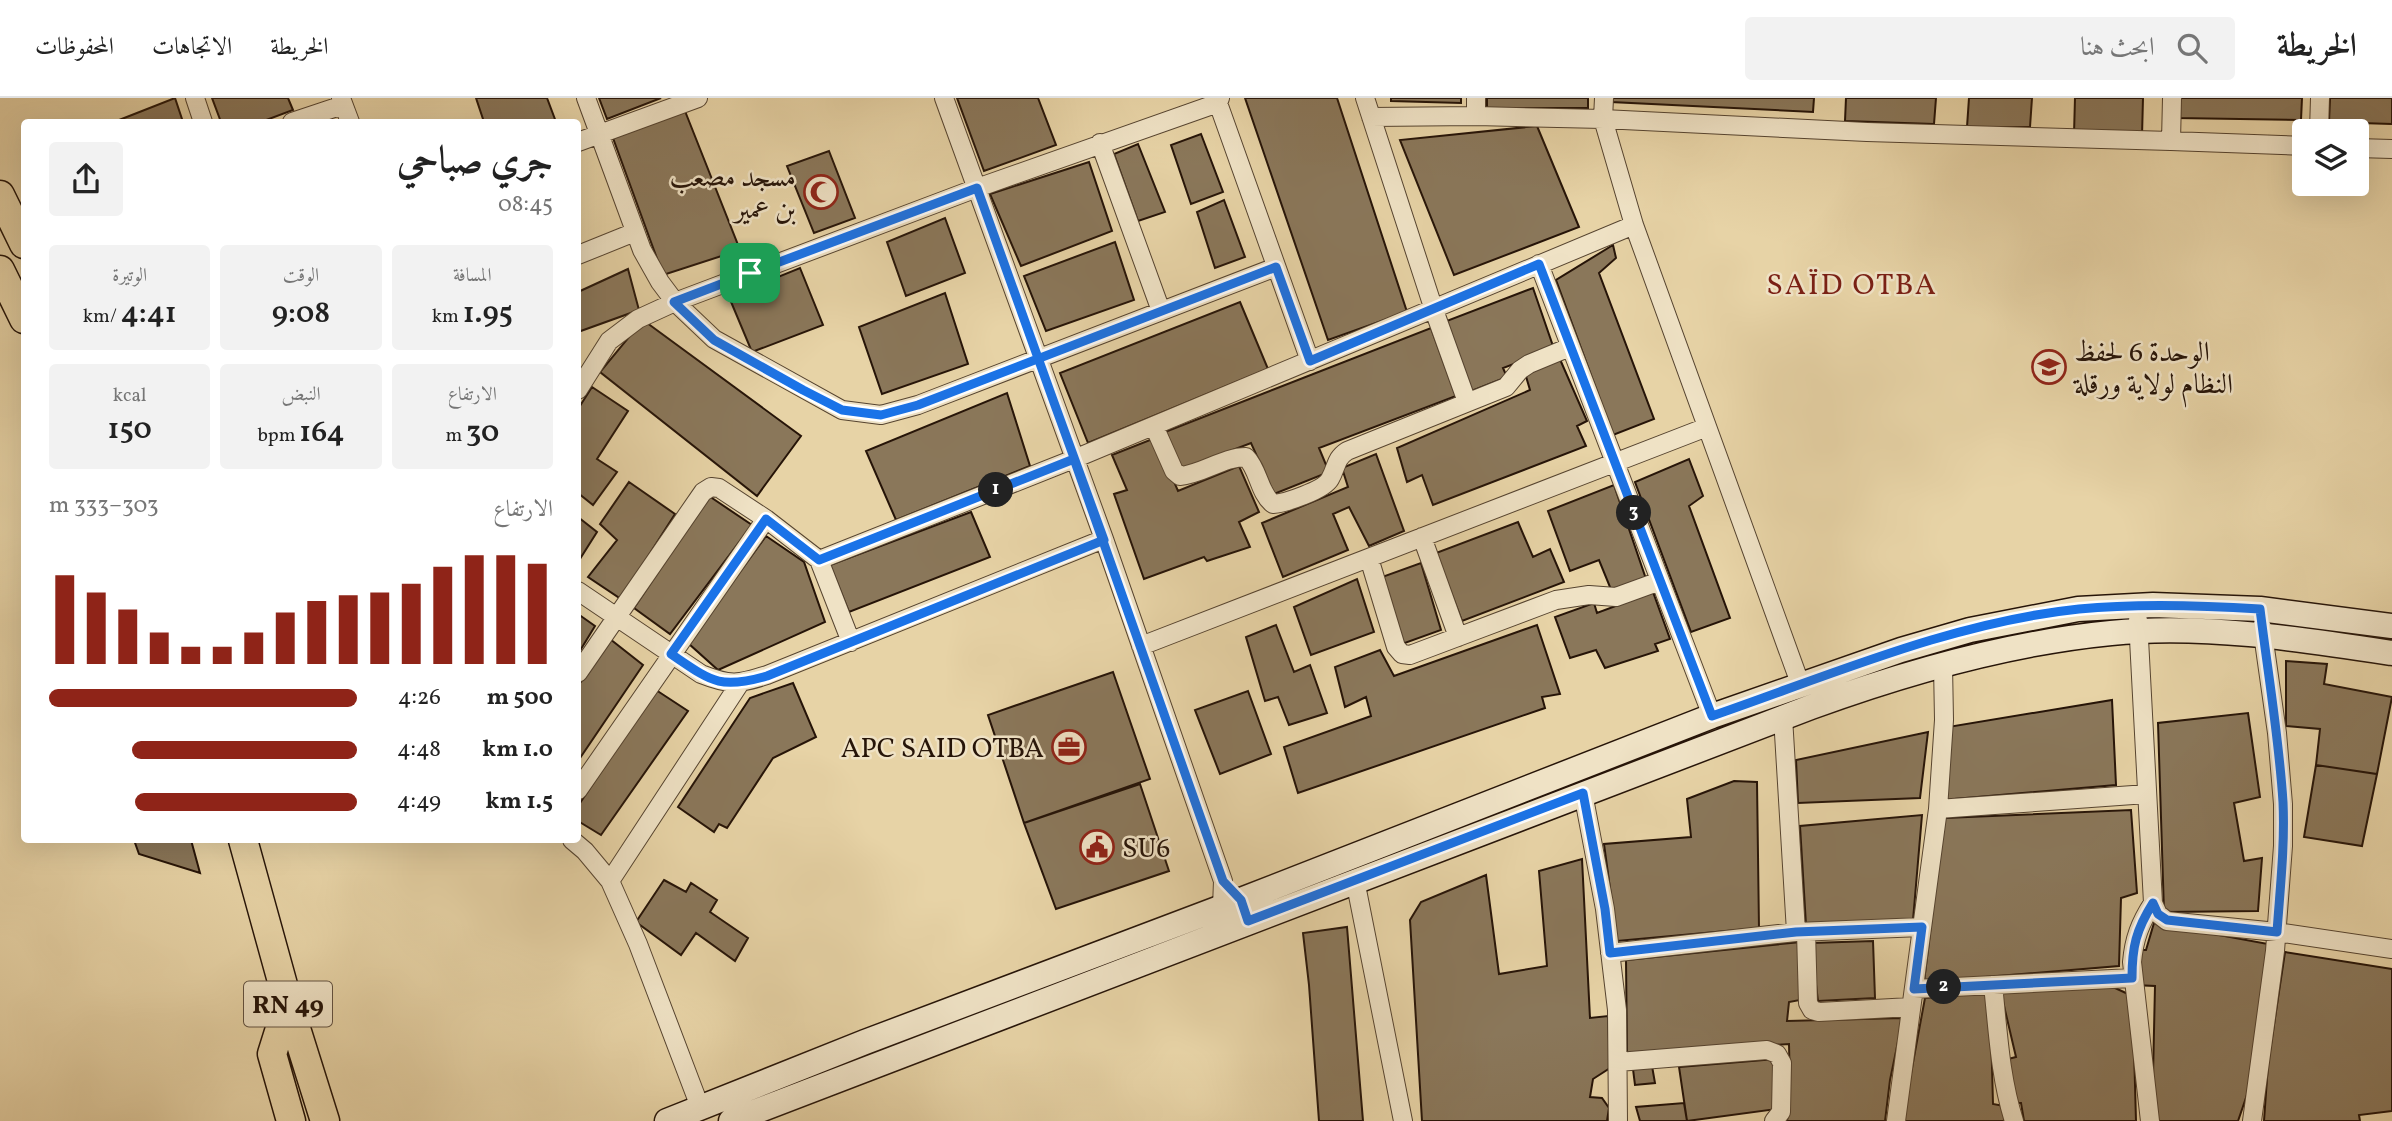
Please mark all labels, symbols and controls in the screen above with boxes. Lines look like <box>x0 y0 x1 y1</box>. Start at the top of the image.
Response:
search box <box>1745 17 2235 80</box>
text: الخريطة <box>2277 25 2357 71</box>
icon: search <box>2173 29 2211 67</box>
text: ابحث هنا <box>2080 30 2155 66</box>
text: المحفوظات <box>35 31 114 65</box>
text: الاتجاهات <box>152 31 232 65</box>
text: الخريطة <box>270 31 329 65</box>
map controls <box>2292 119 2369 196</box>
button: layers <box>2292 119 2369 196</box>
text: جري صباحي <box>397 136 553 189</box>
button: share <box>49 142 123 216</box>
place label: مسجد مصعب بن عمير <box>669 159 796 230</box>
mosque icon: مسجد مصعب بن عمير <box>802 173 840 211</box>
text: 08:45 <box>498 189 553 221</box>
pin <box>720 243 780 303</box>
icon: arrive <box>731 254 769 292</box>
text: الوتيرة <box>112 263 147 289</box>
text: الوقت <box>283 263 319 289</box>
text: المسافة <box>453 263 492 289</box>
district label: SAÏD OTBA <box>1766 265 1938 307</box>
text: 4:41 <box>121 293 177 335</box>
text: 9:08 <box>272 293 330 335</box>
text: 1.95 <box>463 293 513 335</box>
text: /km <box>83 304 121 330</box>
text: km <box>432 304 463 330</box>
place label: الوحدة 6 لحفظ النظام لولاية ورقلة <box>2072 334 2233 408</box>
school or university icon: الوحدة 6 لحفظ النظام لولاية ورقلة <box>2030 348 2068 386</box>
text: النبض <box>281 382 321 408</box>
text: الارتفاع <box>448 382 497 408</box>
text: kcal <box>113 383 147 409</box>
text: 150 <box>108 409 152 451</box>
text: 164 <box>299 412 345 454</box>
text: 30 <box>466 412 499 454</box>
text: bpm <box>257 423 299 449</box>
text: m <box>445 423 466 449</box>
pin: 1 <box>978 472 1014 508</box>
text: 1 <box>992 476 999 502</box>
text: 303–333 m <box>49 490 158 522</box>
text: الارتفاع <box>493 494 553 526</box>
pin: 3 <box>1616 496 1652 530</box>
text: 3 <box>1629 499 1638 525</box>
text: 4:26 <box>398 682 441 714</box>
text: 500 m <box>487 682 553 714</box>
office icon: APC SAID OTBA <box>1050 728 1088 766</box>
place label: APC SAID OTBA <box>841 730 1044 769</box>
text: 4:48 <box>397 734 441 766</box>
text: 1.0 km <box>482 734 553 766</box>
text: 4:49 <box>397 786 441 818</box>
text: 1.5 km <box>486 786 553 818</box>
public building icon: SU6 <box>1078 828 1116 866</box>
place label: SU6 <box>1122 830 1171 869</box>
pin: 2 <box>1926 970 1962 1004</box>
text: 2 <box>1939 973 1948 999</box>
road number: RN 49 <box>244 982 332 1026</box>

